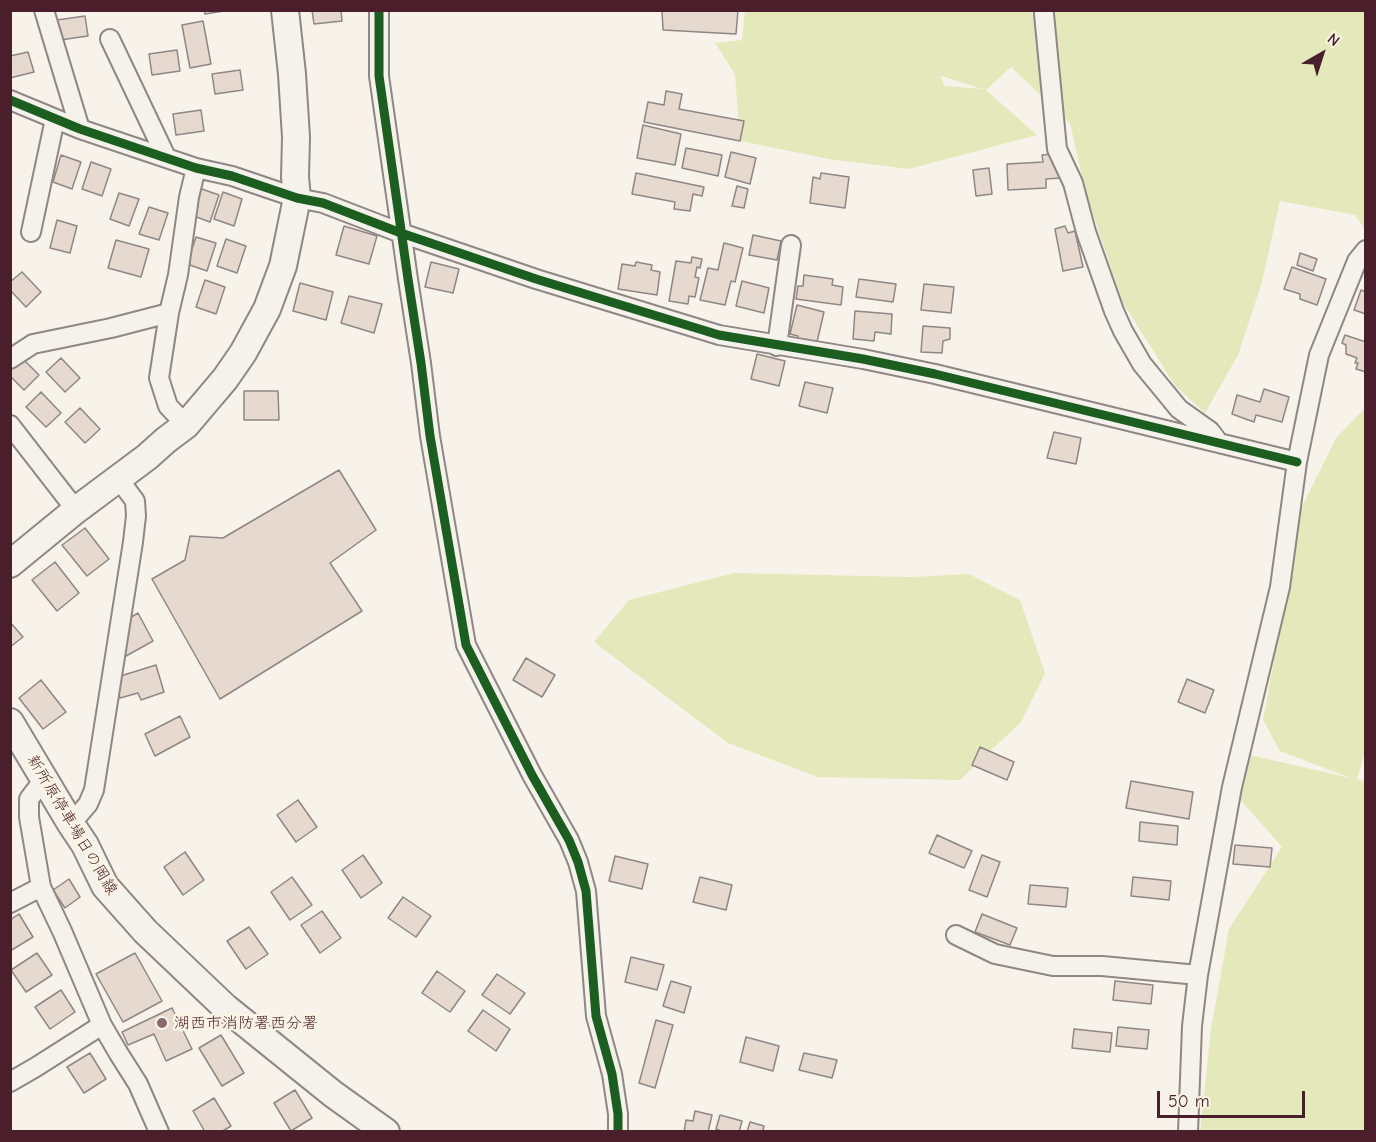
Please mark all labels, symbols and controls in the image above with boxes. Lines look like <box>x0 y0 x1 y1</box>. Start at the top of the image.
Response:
north arrow <box>1292 24 1352 84</box>
text: N <box>1324 30 1343 50</box>
street label: 新所原停車場日の岡線 <box>23 751 121 899</box>
place label: 湖西市消防署西分署 <box>174 1013 318 1033</box>
marker: 湖西市消防署西分署 <box>155 1016 169 1030</box>
scale bar <box>1160 1079 1308 1117</box>
text: 50 m <box>1168 1091 1210 1112</box>

